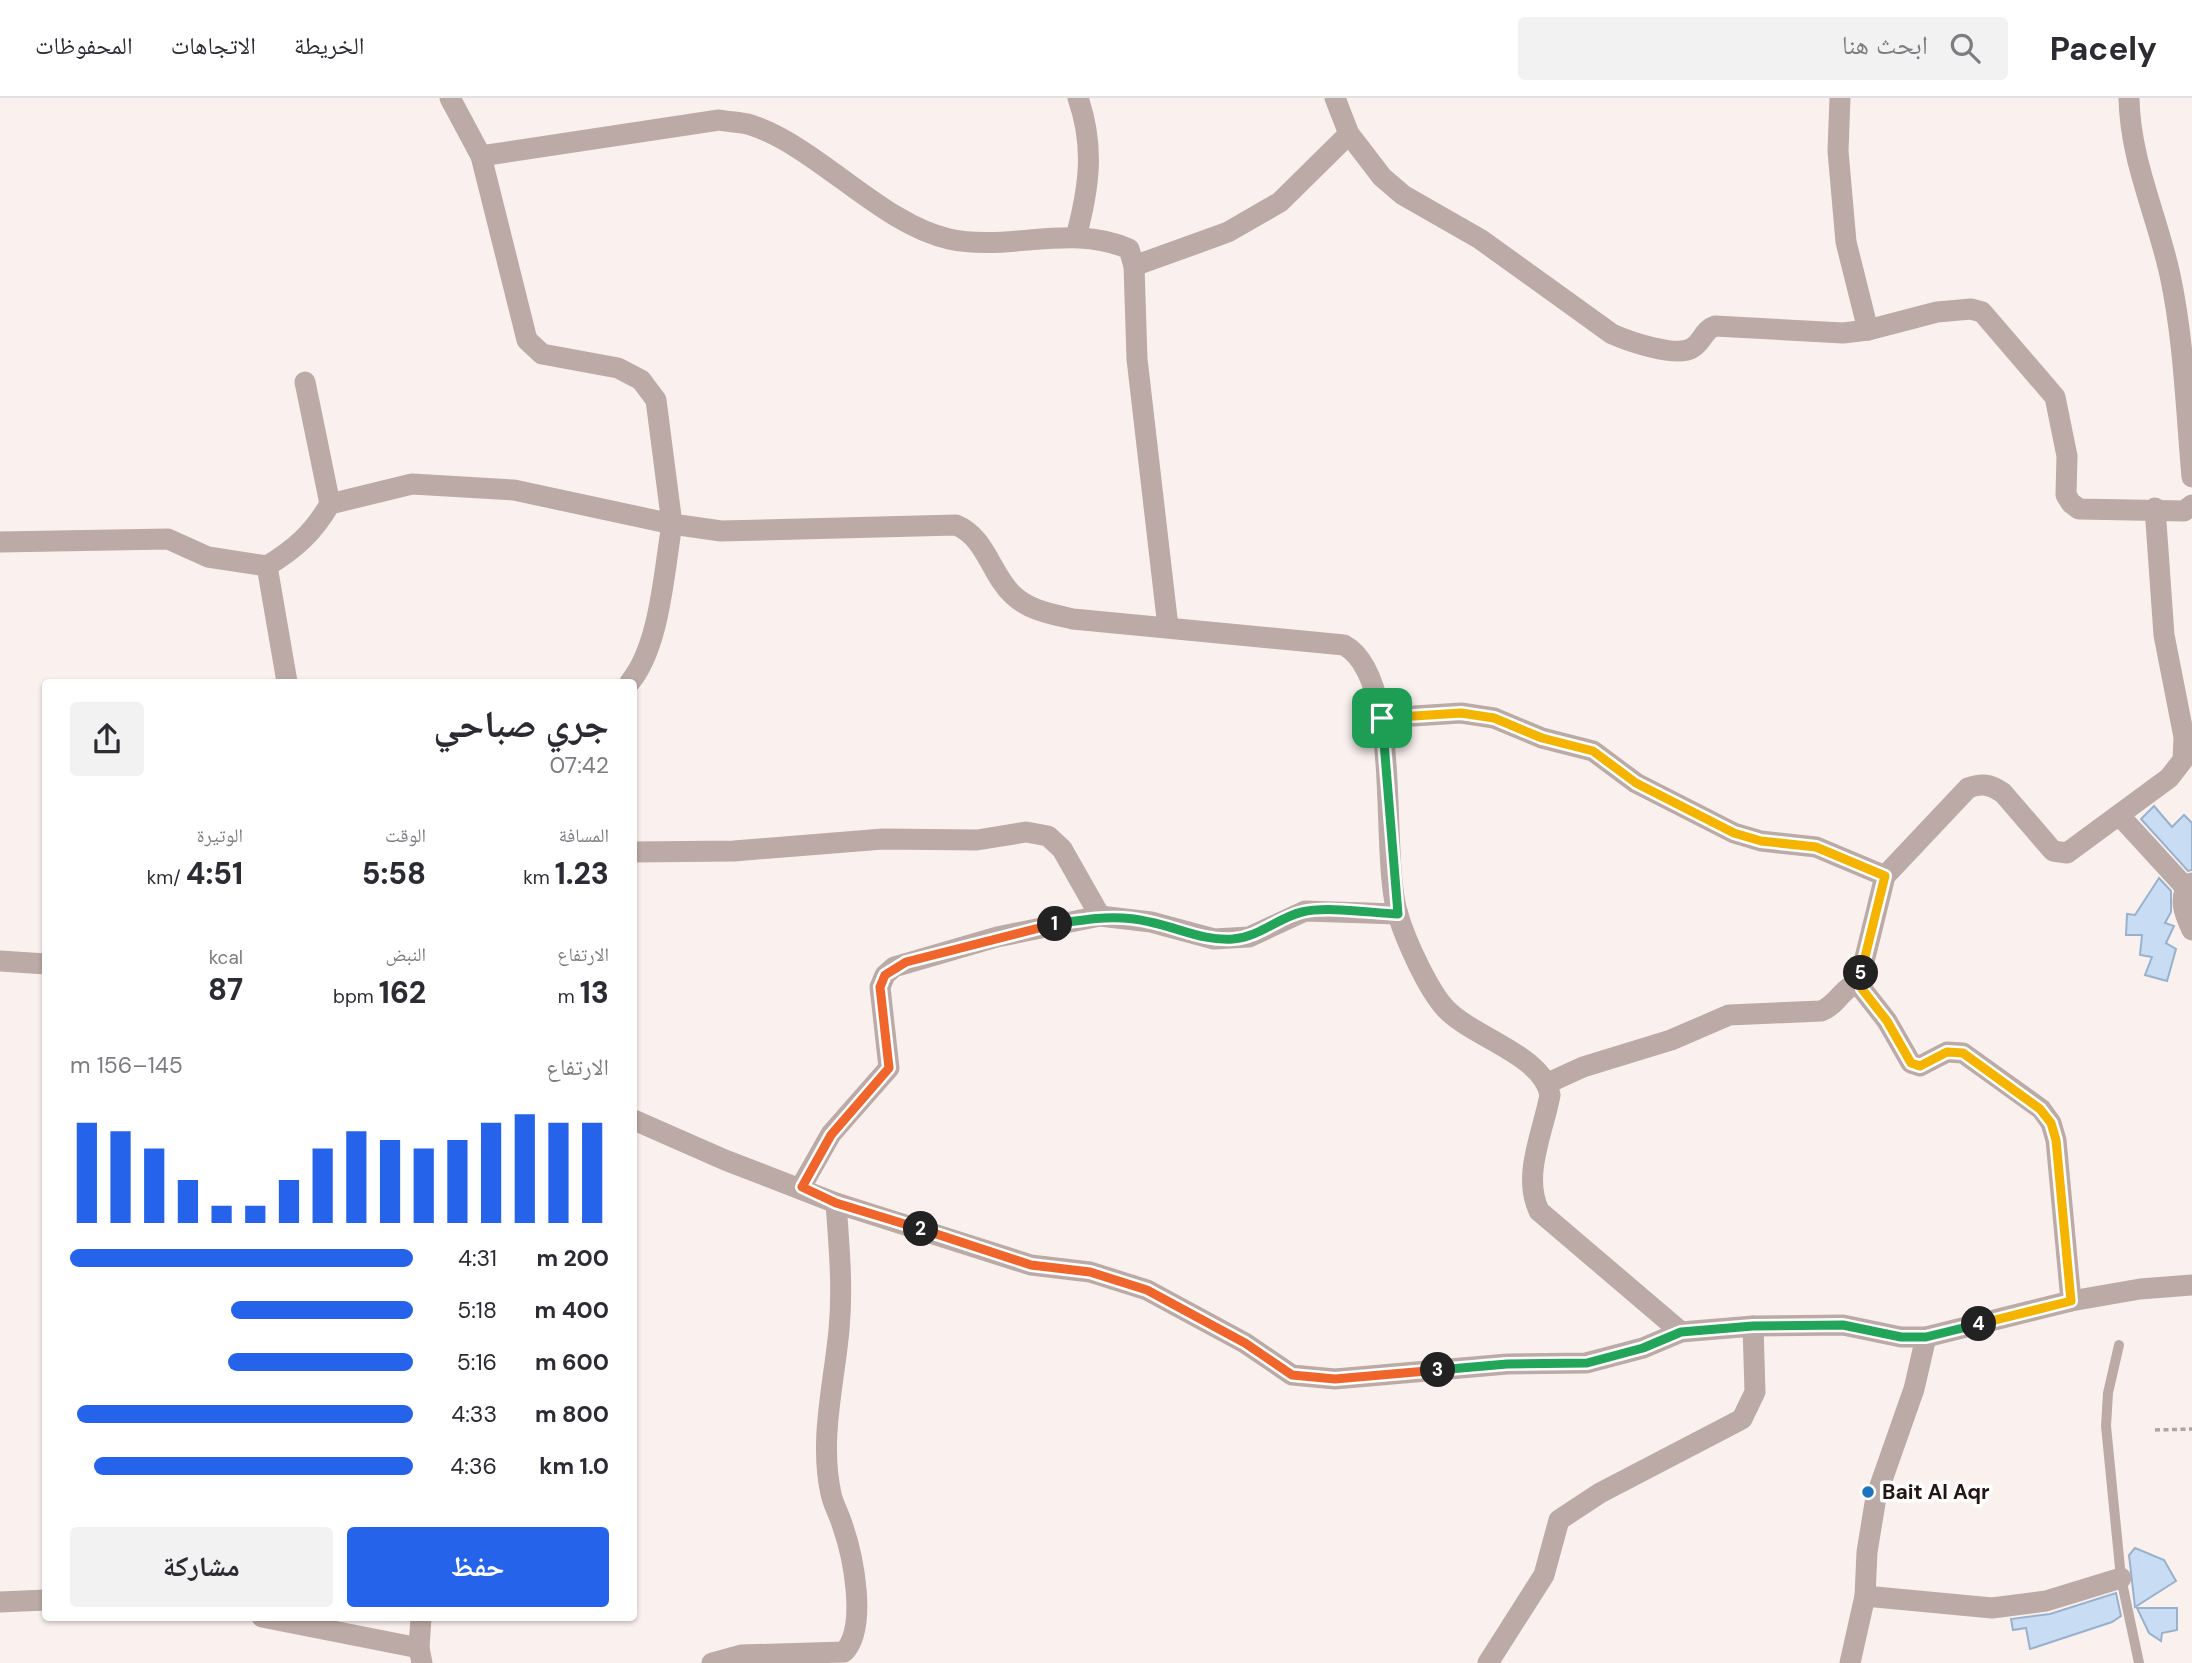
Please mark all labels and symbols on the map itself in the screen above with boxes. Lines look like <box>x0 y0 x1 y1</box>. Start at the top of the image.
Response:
pin <box>1352 688 1412 748</box>
pin: 1 <box>1038 906 1072 942</box>
pin: 5 <box>1843 956 1878 990</box>
pin: 2 <box>904 1212 939 1246</box>
pin: 4 <box>1962 1306 1996 1342</box>
pin: 3 <box>1420 1352 1456 1388</box>
place label: Bait Al Aqr <box>1882 1478 1990 1506</box>
marker: Bait Al Aqr <box>1860 1484 1876 1500</box>

